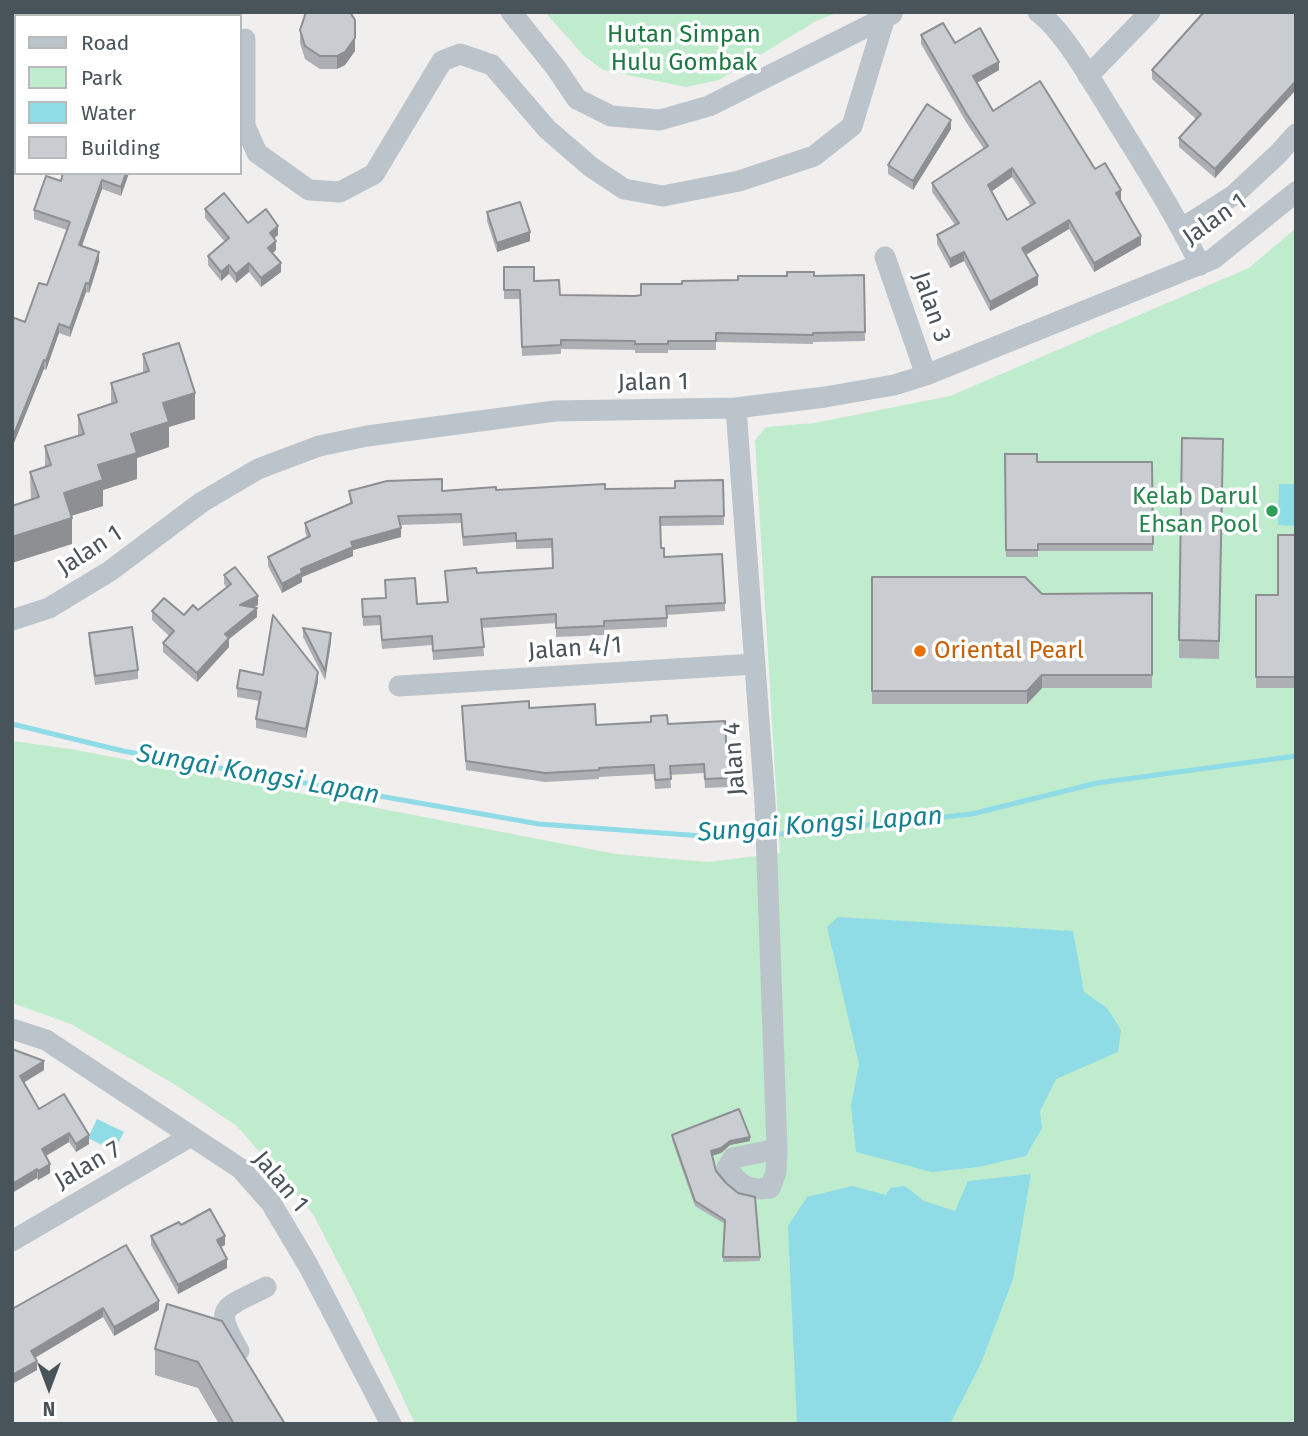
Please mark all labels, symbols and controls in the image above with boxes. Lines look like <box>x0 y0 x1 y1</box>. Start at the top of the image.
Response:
legend <box>14 14 242 175</box>
park label: Hutan Simpan Hulu Gombak <box>607 21 761 77</box>
text: Road <box>81 30 129 56</box>
text: Park <box>81 65 122 91</box>
text: Water <box>81 100 136 126</box>
text: Building <box>81 135 160 161</box>
street label: Jalan 1 <box>1178 188 1252 252</box>
street label: Jalan 3 <box>906 268 956 346</box>
street label: Jalan 1 <box>617 368 689 398</box>
place label: Kelab Darul Ehsan Pool <box>1132 483 1258 539</box>
marker: Kelab Darul Ehsan Pool <box>1264 503 1280 519</box>
street label: Jalan 1 <box>52 520 128 582</box>
street label: Jalan 4/1 <box>527 631 623 667</box>
place label: Oriental Pearl <box>934 637 1084 665</box>
marker: Oriental Pearl <box>912 643 928 659</box>
street label: Jalan 4 <box>718 721 752 797</box>
water label: Sungai Kongsi Lapan <box>134 738 382 812</box>
water label: Sungai Kongsi Lapan <box>696 801 944 849</box>
street label: Jalan 7 <box>50 1136 126 1196</box>
street label: Jalan 1 <box>246 1146 314 1218</box>
north arrow <box>14 1352 84 1422</box>
text: N <box>43 1397 55 1420</box>

